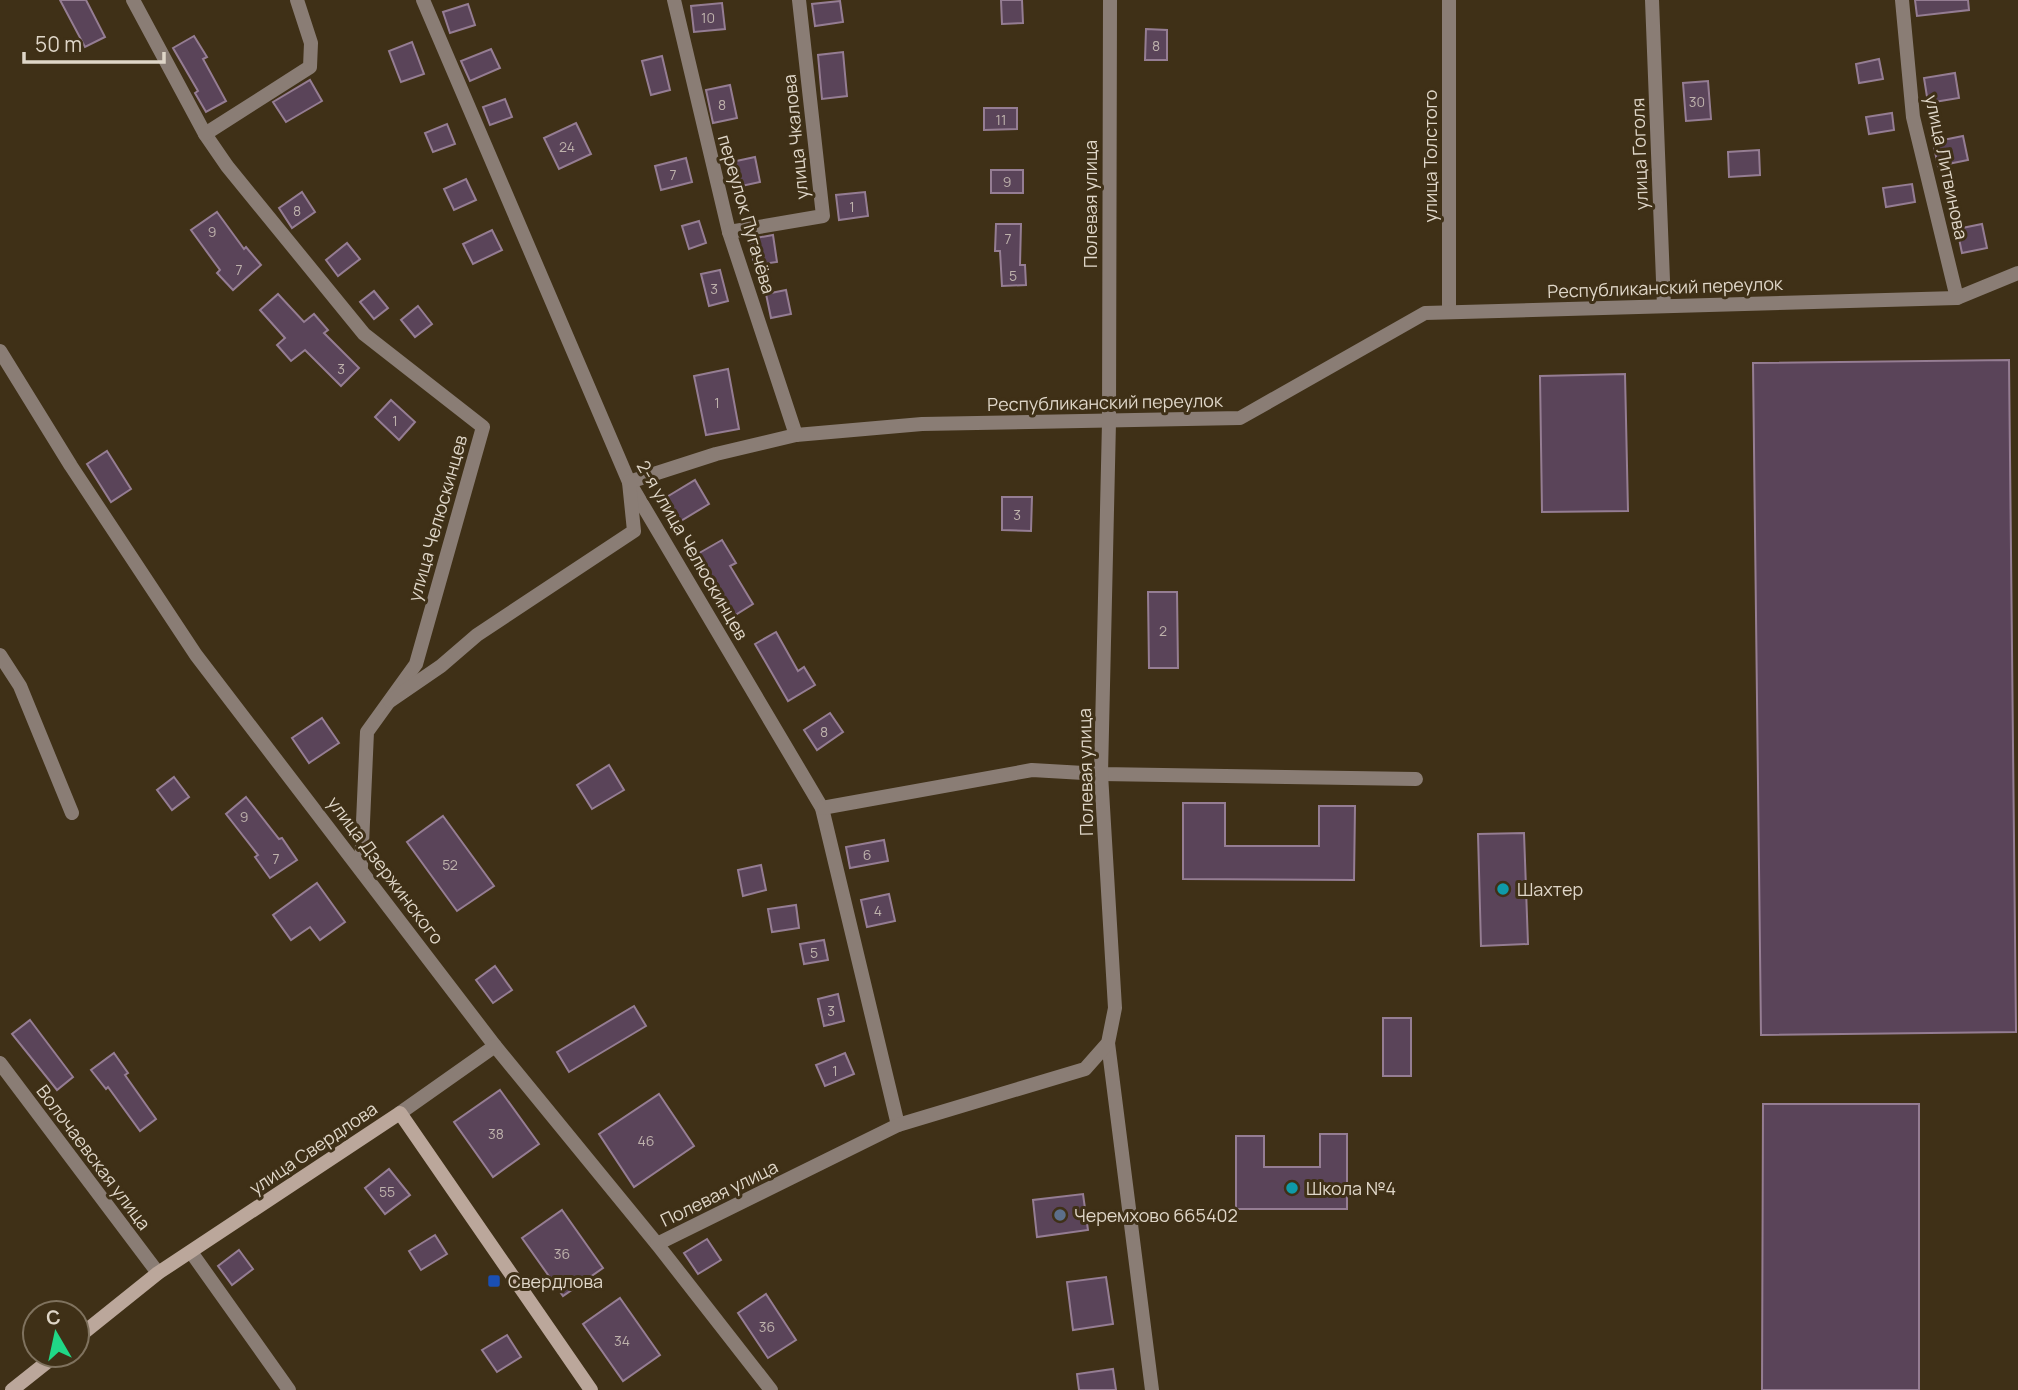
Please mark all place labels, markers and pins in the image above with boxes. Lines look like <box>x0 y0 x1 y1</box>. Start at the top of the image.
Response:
place label: Шахтер <box>1517 877 1583 901</box>
marker: Шахтер <box>1495 881 1511 897</box>
place label: Школа №4 <box>1306 1176 1396 1200</box>
marker: Школа №4 <box>1284 1180 1300 1196</box>
place label: Черемхово 665402 <box>1074 1203 1238 1227</box>
marker: Черемхово 665402 <box>1052 1207 1068 1223</box>
place label: Свердлова <box>508 1269 603 1293</box>
marker: Свердлова <box>486 1273 502 1289</box>

